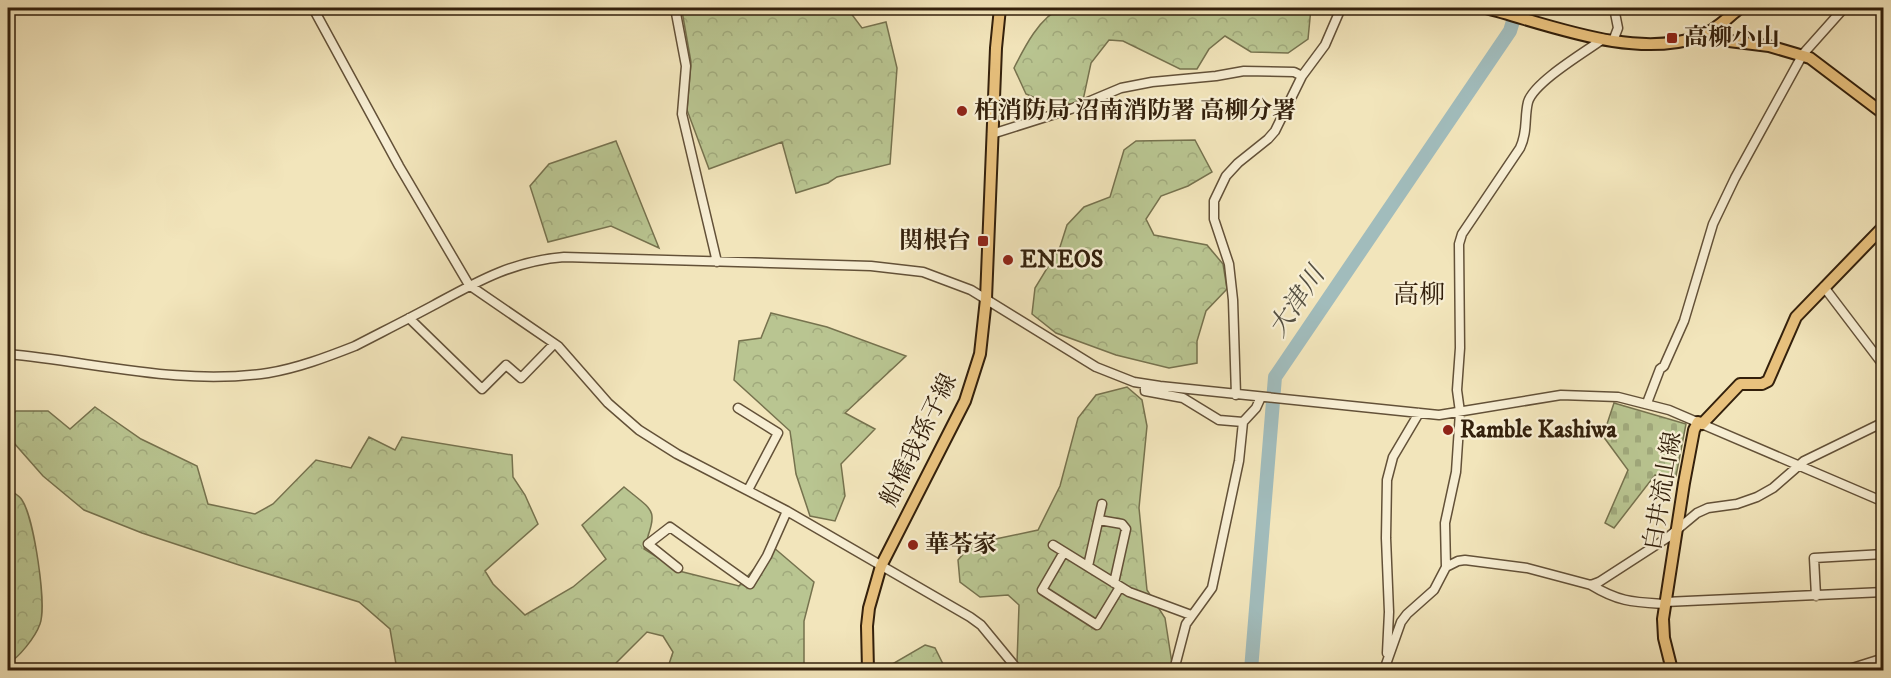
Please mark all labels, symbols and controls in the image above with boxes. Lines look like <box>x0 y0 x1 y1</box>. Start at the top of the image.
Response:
place label: 高柳小山 <box>1684 23 1780 53</box>
marker: 高柳小山 <box>1665 31 1679 45</box>
place label: 柏消防局 沼南消防署 高柳分署 <box>974 96 1296 126</box>
marker: 柏消防局 沼南消防署 高柳分署 <box>955 104 969 118</box>
place label: 関根台 <box>899 226 971 256</box>
marker: 関根台 <box>976 234 990 248</box>
place label: ENEOS <box>1020 245 1103 275</box>
marker: ENEOS <box>1001 253 1015 267</box>
water label: 大津川 <box>1262 258 1334 344</box>
district label: 高柳 <box>1393 279 1445 312</box>
street label: 船橋我孫子線 <box>874 369 964 511</box>
place label: Ramble Kashiwa <box>1460 415 1618 445</box>
marker: Ramble Kashiwa <box>1441 423 1455 437</box>
street label: 白井流山線 <box>1638 429 1688 553</box>
place label: 華苓家 <box>925 530 997 560</box>
marker: 華苓家 <box>906 538 920 552</box>

